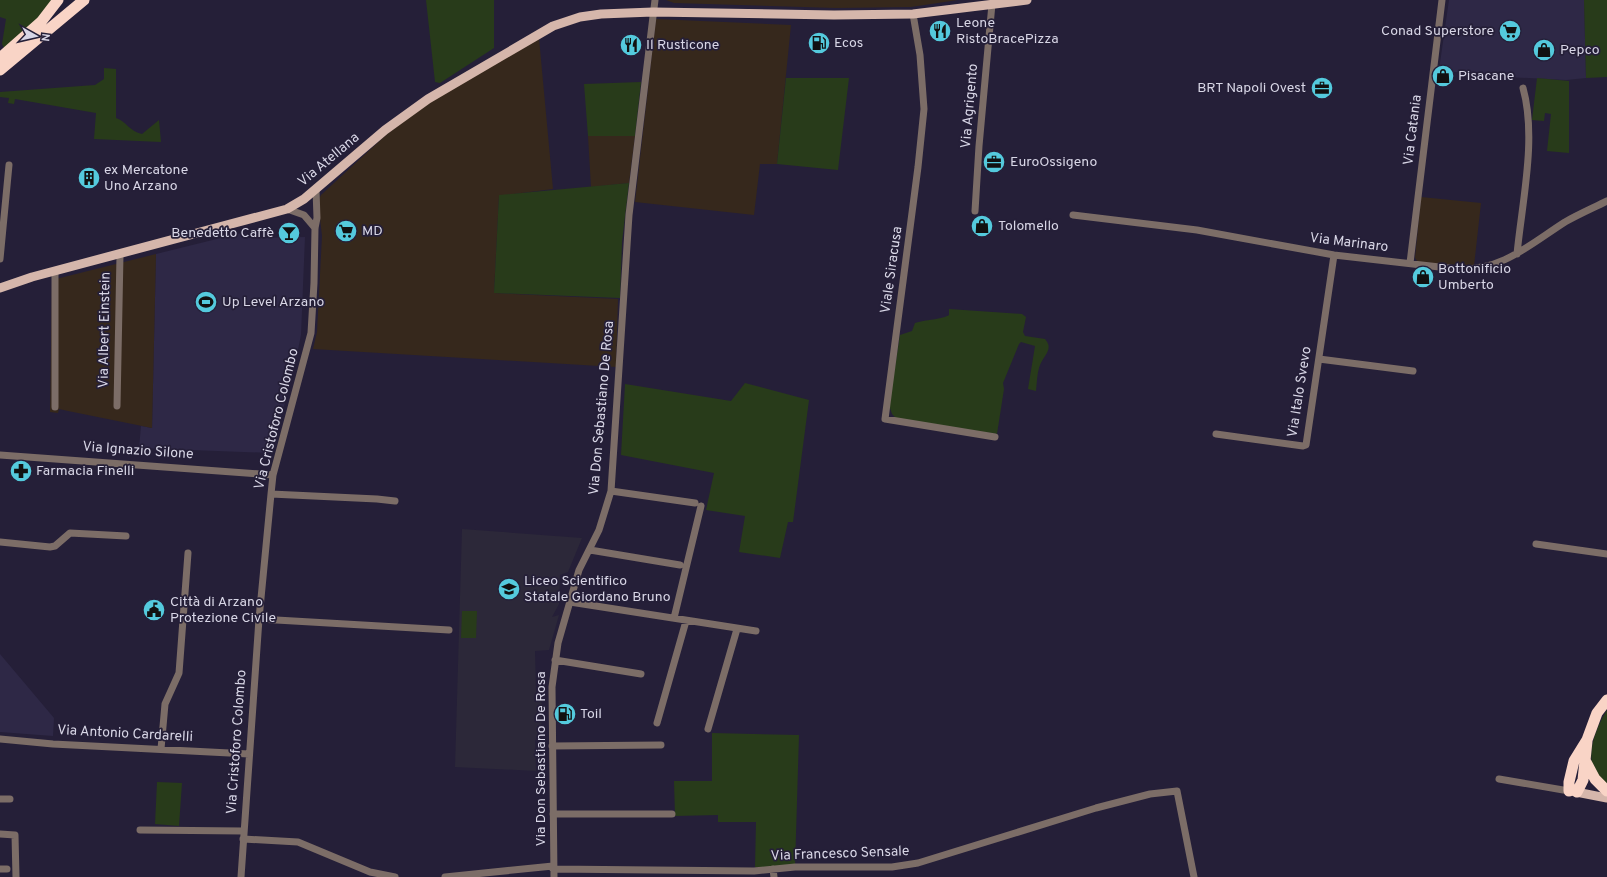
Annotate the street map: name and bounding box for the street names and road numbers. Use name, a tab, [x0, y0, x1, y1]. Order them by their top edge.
street label: Via Agrigento	[958, 63, 982, 149]
street label: Via Catania	[1400, 94, 1426, 166]
street label: Via Atellana	[295, 129, 363, 191]
street label: Viale Siracusa	[877, 225, 907, 315]
street label: Via Marinaro	[1309, 230, 1389, 256]
street label: Via Albert Einstein	[95, 272, 115, 388]
street label: Via Don Sebastiano De Rosa	[586, 320, 618, 496]
street label: Via Italo Svevo	[1284, 345, 1316, 439]
street label: Via Cristoforo Colombo	[251, 346, 303, 491]
street label: Via Ignazio Silone	[82, 439, 194, 463]
street label: Via Cristoforo Colombo	[223, 669, 251, 815]
street label: Via Don Sebastiano De Rosa	[533, 671, 550, 847]
street label: Via Antonio Cardarelli	[57, 722, 193, 746]
street label: Via Francesco Sensale	[770, 843, 910, 865]

